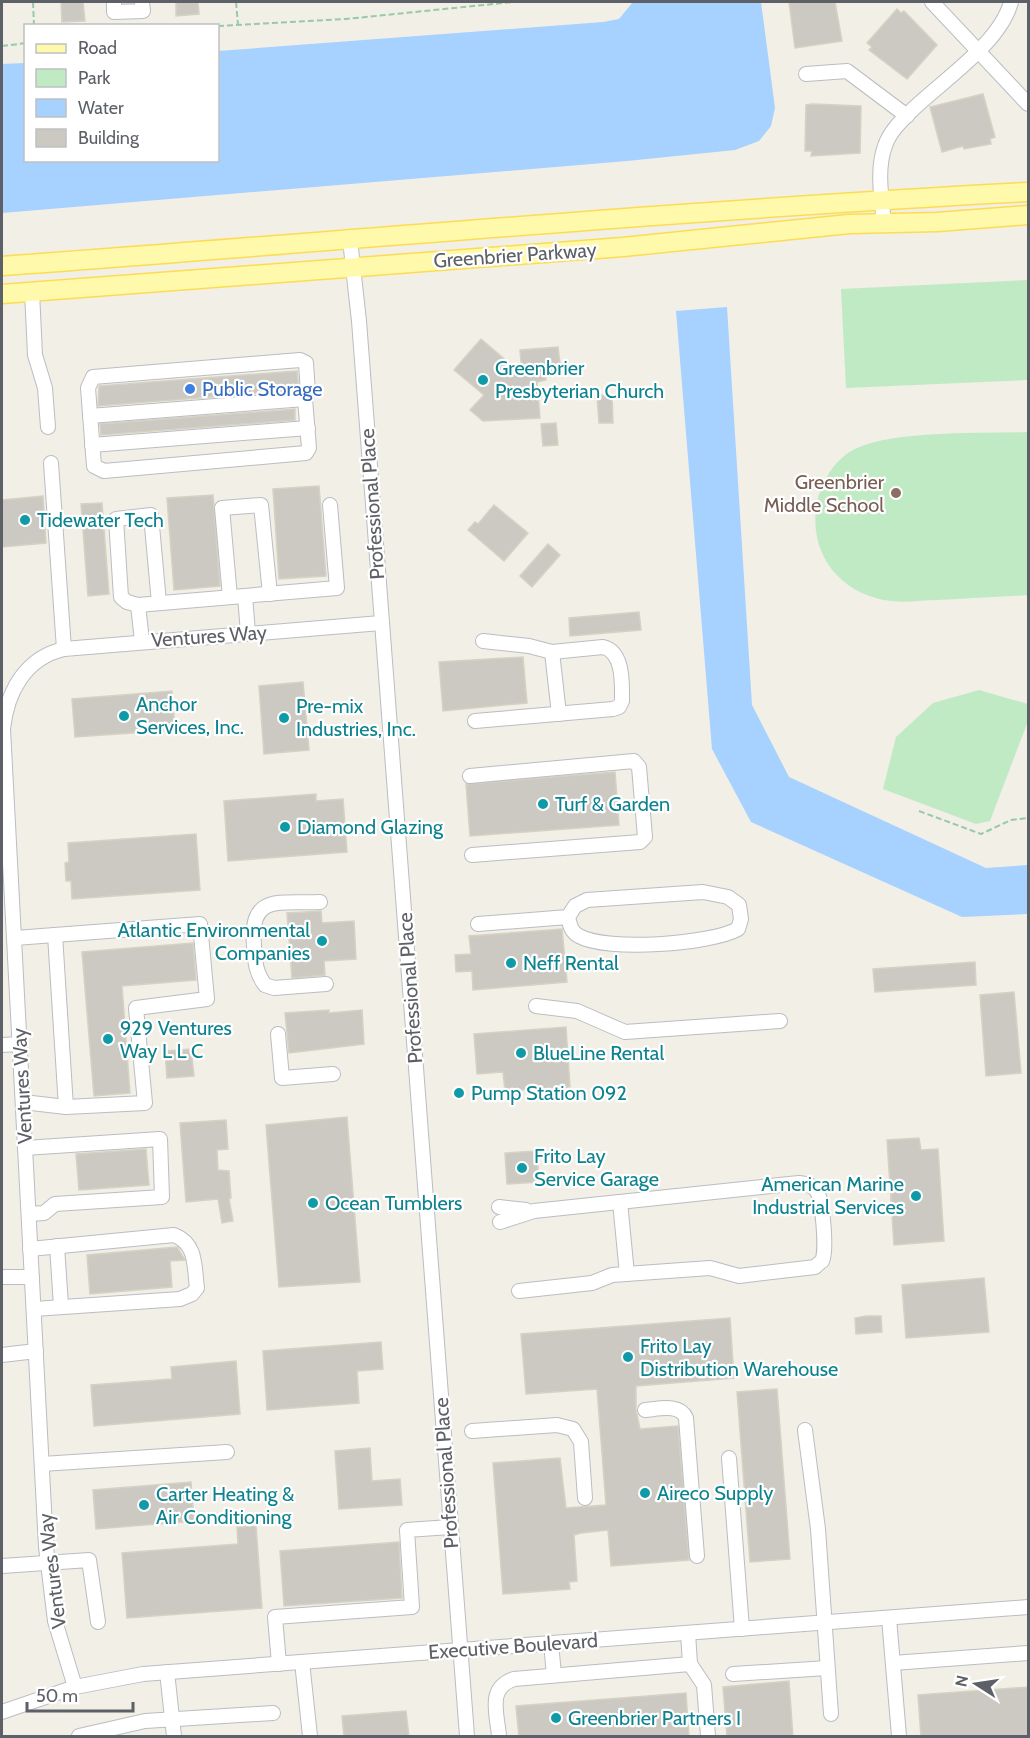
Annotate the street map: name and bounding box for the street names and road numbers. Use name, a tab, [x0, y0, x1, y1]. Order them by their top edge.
street label: Greenbrier Parkway	[433, 237, 597, 273]
street label: Professional Place	[355, 428, 389, 580]
street label: Ventures Way	[150, 620, 268, 652]
street label: Professional Place	[393, 912, 427, 1064]
street label: Ventures Way	[7, 1027, 37, 1145]
street label: Professional Place	[429, 1397, 463, 1549]
street label: Ventures Way	[33, 1512, 71, 1630]
street label: Executive Boulevard	[427, 1628, 599, 1664]

